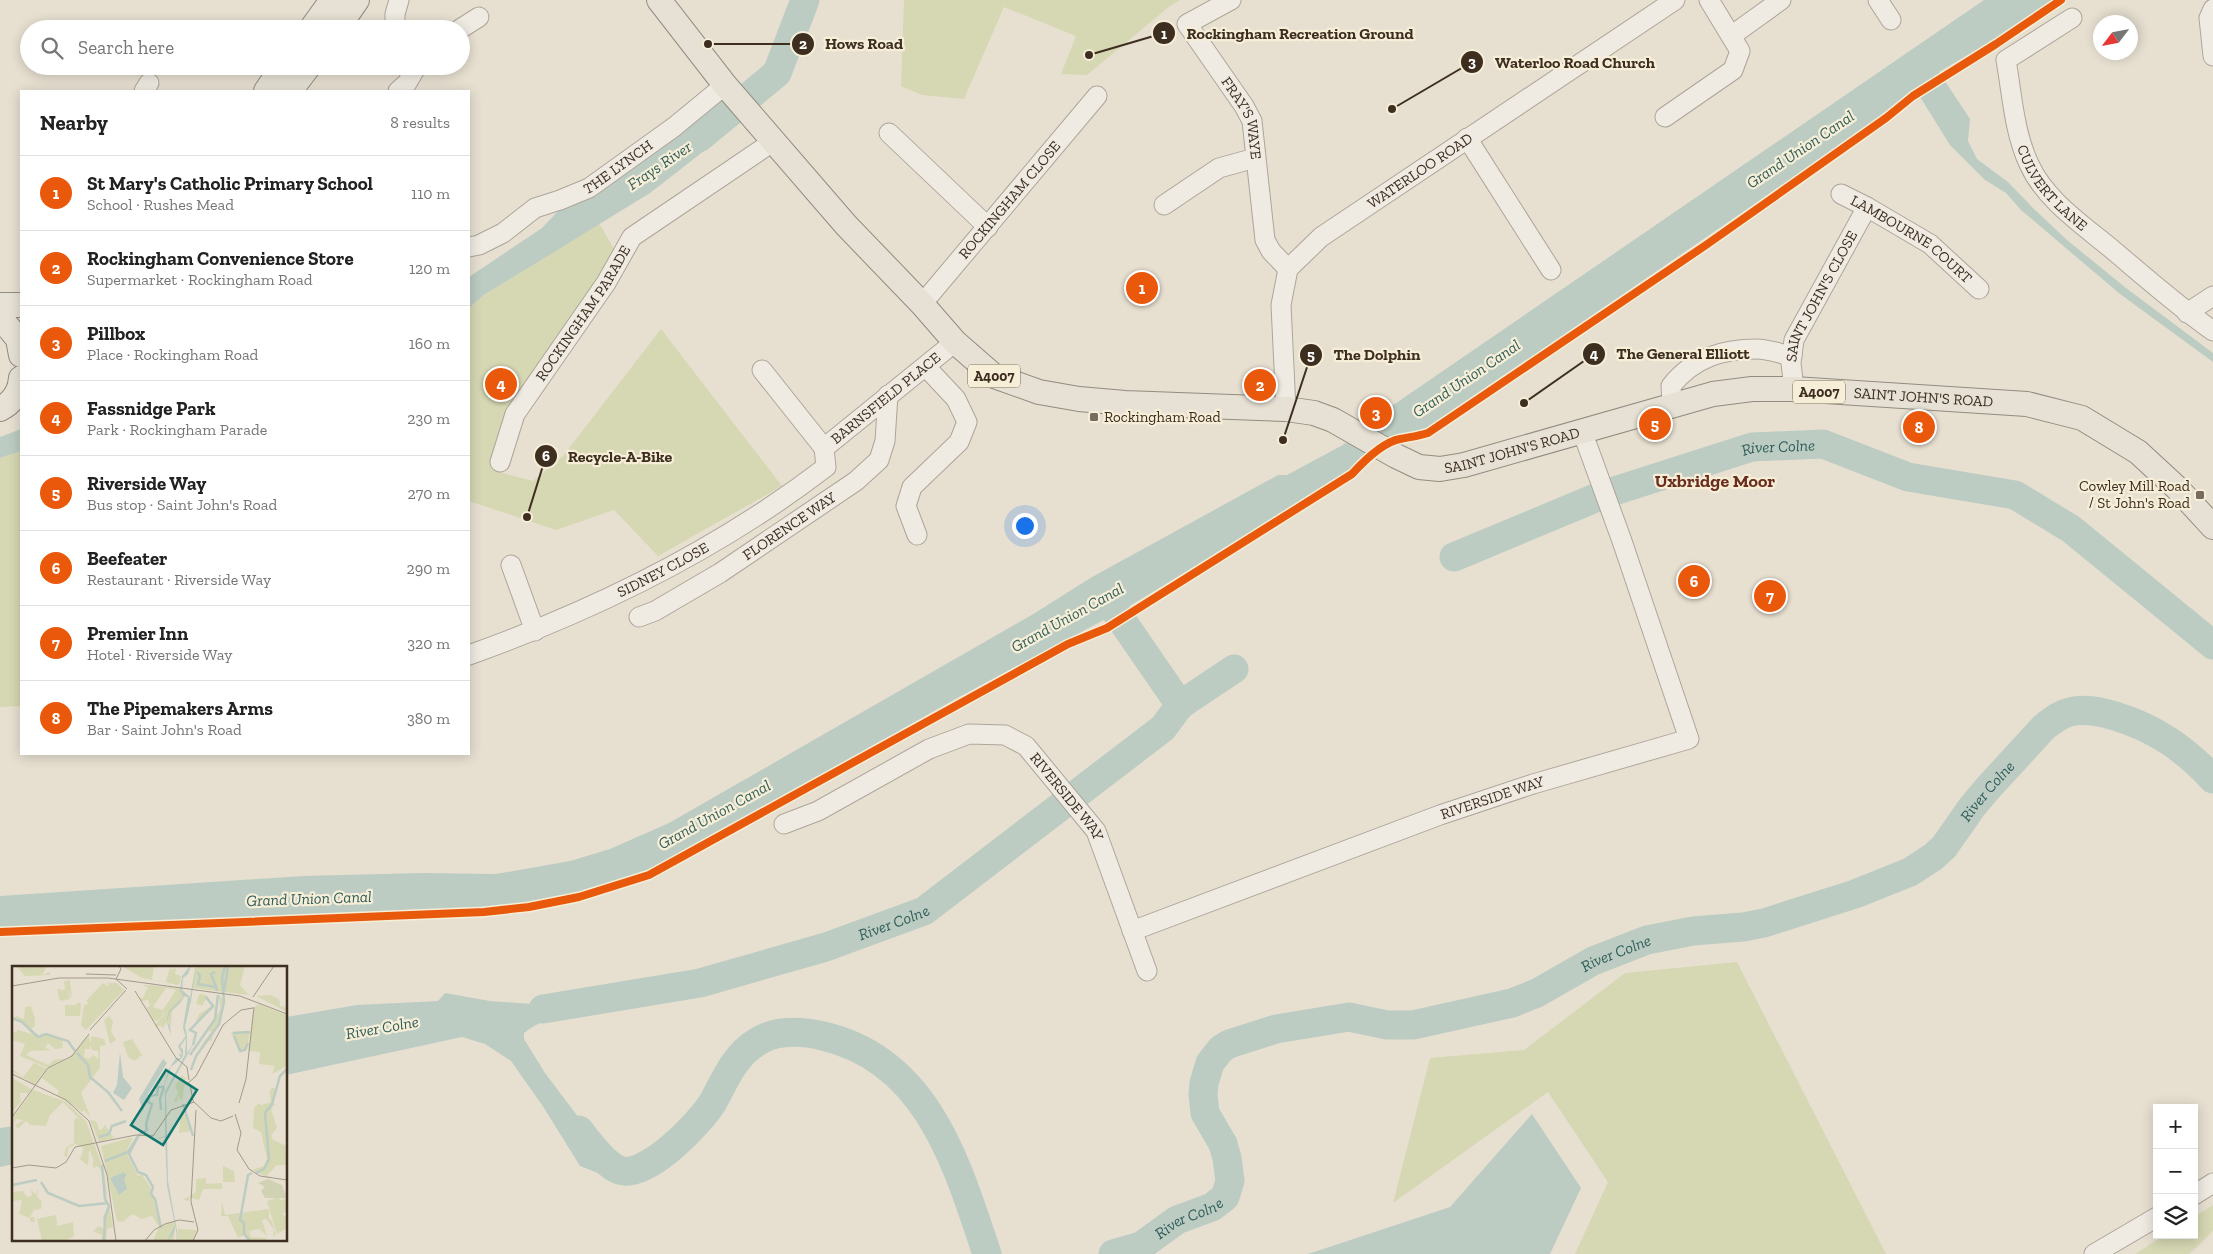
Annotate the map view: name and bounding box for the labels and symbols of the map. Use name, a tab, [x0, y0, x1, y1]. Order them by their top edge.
north arrow	[2093, 15, 2138, 60]
callout: Rockingham Recreation Ground	[1151, 18, 1423, 49]
text: Rockingham Recreation Ground	[1186, 24, 1414, 43]
text: 1	[1161, 25, 1167, 43]
callout: Hows Road	[790, 28, 913, 59]
text: Hows Road	[825, 34, 903, 53]
text: 2	[799, 35, 807, 53]
callout: Waterloo Road Church	[1460, 47, 1665, 78]
text: 3	[1468, 53, 1476, 71]
text: Waterloo Road Church	[1495, 53, 1656, 72]
street label: FRAY'S WAYE	[1217, 73, 1265, 160]
water label: Grand Union Canal	[1743, 106, 1858, 192]
street label: WATERLOO ROAD	[1364, 129, 1476, 212]
street label: THE LYNCH	[581, 136, 656, 198]
water label: Frays River	[624, 137, 695, 194]
street label: ROCKINGHAM CLOSE	[955, 137, 1064, 263]
street label: CULVERT LANE	[2013, 142, 2091, 235]
street label: LAMBOURNE COURT	[1848, 191, 1976, 287]
street label: SAINT JOHN'S CLOSE	[1782, 227, 1861, 363]
street label: ROCKINGHAM PARADE	[532, 242, 634, 385]
pin: 1	[1126, 269, 1158, 307]
water label: Grand Union Canal	[1409, 335, 1524, 421]
callout: The General Elliott	[1581, 338, 1760, 369]
callout: The Dolphin	[1298, 339, 1431, 370]
text: The General Elliott	[1616, 344, 1750, 363]
text: The Dolphin	[1333, 345, 1421, 364]
text: 4	[1590, 345, 1599, 363]
text: 5	[1307, 346, 1315, 364]
street label: BARNSFIELD PLACE	[827, 348, 944, 448]
road number: A4007	[968, 364, 1020, 388]
pin: 4	[485, 365, 517, 403]
pin: 2	[1244, 366, 1276, 404]
road number: A4007	[1793, 381, 1845, 404]
street label: SAINT JOHN'S ROAD	[1853, 384, 1994, 411]
pin: 3	[1360, 394, 1392, 432]
pin: 5	[1639, 405, 1671, 443]
place label: Rockingham Road	[1104, 408, 1222, 426]
pin: 8	[1903, 408, 1935, 446]
marker: Rockingham Road	[1088, 411, 1100, 423]
street label: SAINT JOHN'S ROAD	[1443, 423, 1582, 477]
water label: River Colne	[1739, 435, 1815, 460]
callout: Recycle-A-Bike	[533, 441, 683, 472]
text: 6	[542, 447, 550, 465]
text: Recycle-A-Bike	[568, 447, 673, 466]
district label: Uxbridge Moor	[1655, 470, 1775, 492]
place label: Cowley Mill Road / St John's Road	[2079, 477, 2191, 512]
street label: FLORENCE WAY	[739, 488, 840, 564]
marker: Cowley Mill Road / St John's Road	[2194, 489, 2206, 501]
your location	[1012, 513, 1038, 539]
street label: SIDNEY CLOSE	[614, 538, 712, 601]
pin: 6	[1678, 562, 1710, 600]
pin: 7	[1754, 577, 1786, 615]
water label: Grand Union Canal	[1008, 579, 1127, 656]
street label: RIVERSIDE WAY	[1026, 749, 1108, 843]
water label: River Colne	[1956, 757, 2018, 825]
street label: RIVERSIDE WAY	[1438, 772, 1547, 823]
water label: Grand Union Canal	[655, 776, 774, 853]
water label: Grand Union Canal	[246, 887, 372, 910]
water label: River Colne	[856, 901, 934, 944]
water label: River Colne	[1577, 930, 1654, 976]
inset map	[12, 966, 288, 1242]
water label: River Colne	[344, 1012, 420, 1043]
water label: River Colne	[1151, 1193, 1227, 1243]

